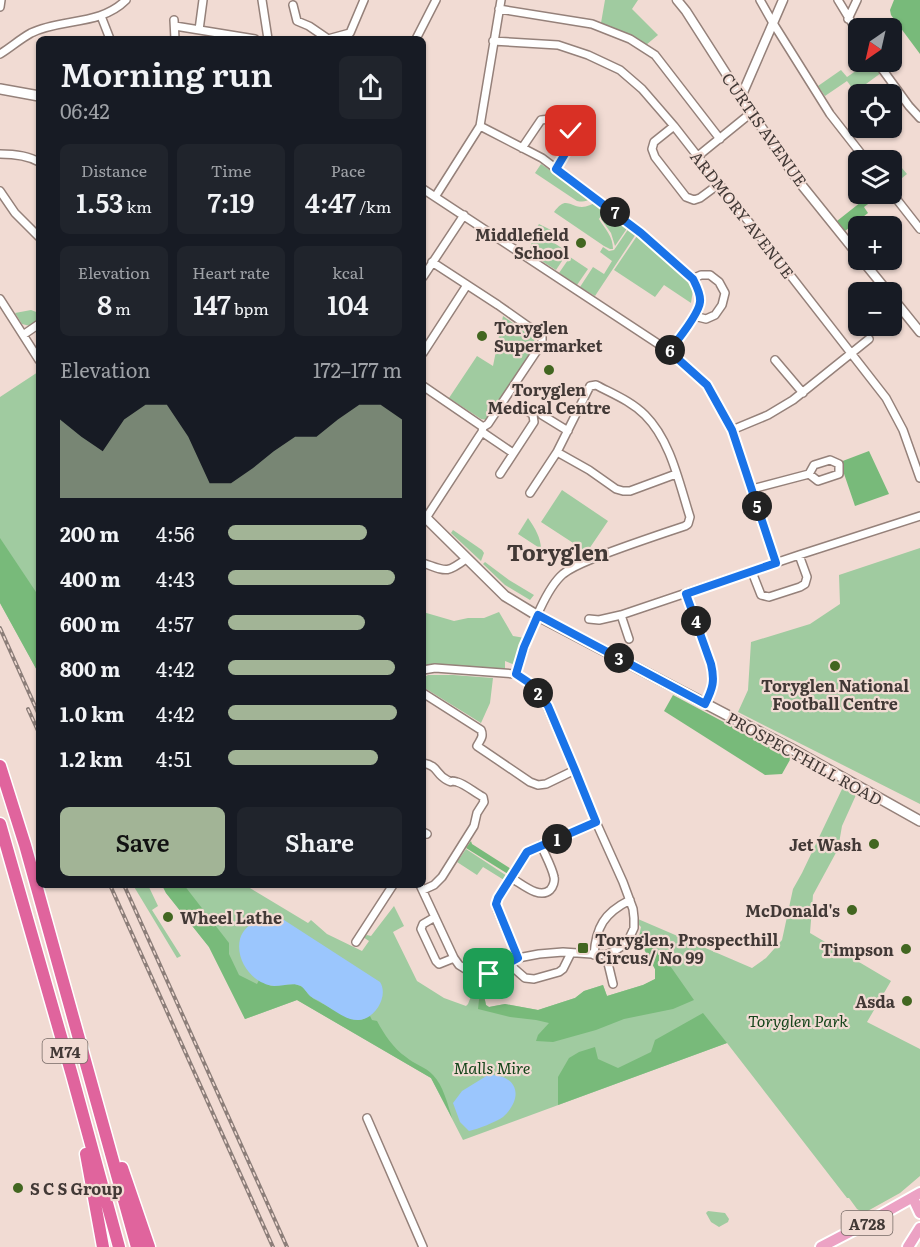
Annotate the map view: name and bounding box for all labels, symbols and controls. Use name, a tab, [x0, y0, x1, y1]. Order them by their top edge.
north arrow	[848, 18, 902, 72]
map controls	[848, 18, 902, 336]
text: Morning run	[60, 48, 273, 97]
button: share	[339, 56, 402, 119]
street label: CURTIS AVENUE	[717, 67, 813, 191]
button: locate	[848, 84, 902, 138]
text: 06:42	[60, 95, 110, 125]
pin	[545, 105, 596, 156]
icon: check	[554, 114, 587, 147]
street label: ARDMORY AVENUE	[685, 145, 801, 283]
button: layers	[848, 150, 902, 204]
text: Distance	[81, 158, 147, 182]
text: Time	[211, 158, 251, 182]
text: Pace	[331, 158, 365, 182]
text: 1.53	[76, 182, 123, 221]
text: 7:19	[207, 182, 255, 221]
text: 4:47	[305, 182, 356, 221]
text: km	[123, 194, 152, 218]
text: /km	[356, 194, 391, 218]
pin: 7	[600, 197, 630, 227]
text: 7	[611, 200, 619, 224]
button: +	[848, 216, 902, 270]
place label: Middlefield School	[475, 222, 569, 264]
marker: Middlefield School	[574, 236, 588, 250]
text: Elevation	[78, 260, 150, 284]
text: Heart rate	[192, 260, 270, 284]
text: kcal	[332, 260, 364, 284]
button: −	[848, 282, 902, 336]
text: 8	[97, 284, 112, 323]
text: 147	[193, 284, 231, 323]
text: 104	[327, 284, 369, 323]
text: m	[112, 296, 131, 320]
text: bpm	[231, 296, 269, 320]
place label: Toryglen Supermarket	[494, 315, 603, 357]
marker: Toryglen Supermarket	[475, 329, 489, 343]
pin: 6	[655, 335, 685, 365]
text: 6	[665, 338, 675, 362]
text: Elevation	[60, 354, 150, 384]
text: 172–177 m	[313, 354, 402, 384]
marker: Toryglen Medical Centre	[542, 363, 556, 377]
place label: Toryglen Medical Centre	[487, 377, 611, 419]
pin: 5	[742, 491, 772, 521]
text: 5	[753, 494, 761, 518]
text: 200 m	[60, 518, 119, 548]
text: 4:56	[156, 518, 195, 548]
district label: Toryglen	[507, 535, 609, 568]
text: 400 m	[60, 563, 121, 593]
text: 4:43	[156, 563, 195, 593]
pin: 4	[681, 606, 711, 636]
text: 600 m	[60, 608, 120, 638]
text: 4:57	[156, 608, 194, 638]
text: 4	[691, 609, 701, 633]
pin: 3	[604, 643, 634, 673]
text: 3	[615, 646, 623, 670]
text: 800 m	[60, 653, 120, 683]
text: 4:42	[156, 653, 194, 683]
marker: Toryglen National Football Centre	[828, 659, 842, 673]
place label: Toryglen National Football Centre	[761, 673, 909, 715]
pin: 2	[523, 678, 553, 708]
text: 2	[534, 681, 542, 705]
text: 1.0 km	[60, 698, 125, 728]
text: 4:42	[156, 698, 194, 728]
street label: PROSPECTHILL ROAD	[723, 705, 887, 811]
text: 1.2 km	[60, 743, 123, 773]
text: 4:51	[156, 743, 192, 773]
button: Save	[60, 807, 225, 876]
button: Share	[237, 807, 402, 876]
pin: 1	[542, 824, 572, 854]
text: 1	[554, 827, 560, 851]
place label: Jet Wash	[789, 832, 862, 856]
marker: Jet Wash	[867, 837, 881, 851]
place label: McDonald's	[745, 898, 840, 922]
marker: McDonald's	[845, 903, 859, 917]
place label: Wheel Lathe	[180, 905, 282, 929]
marker: Wheel Lathe	[161, 910, 175, 924]
place label: Toryglen, Prospecthill Circus/ No 99	[595, 927, 779, 969]
place label: Timpson	[821, 937, 894, 961]
marker: Toryglen, Prospecthill Circus/ No 99	[576, 941, 590, 955]
marker: Timpson	[899, 942, 913, 956]
pin	[463, 948, 514, 999]
icon: arrive	[472, 957, 505, 990]
place label: Asda	[855, 989, 896, 1013]
marker: Asda	[900, 994, 914, 1008]
park label: Toryglen Park	[748, 1008, 848, 1032]
road number: M74	[42, 1039, 88, 1063]
park label: Malls Mire	[454, 1055, 530, 1079]
place label: S C S Group	[30, 1176, 123, 1200]
marker: S C S Group	[11, 1181, 25, 1195]
road number: A728	[842, 1211, 892, 1235]

